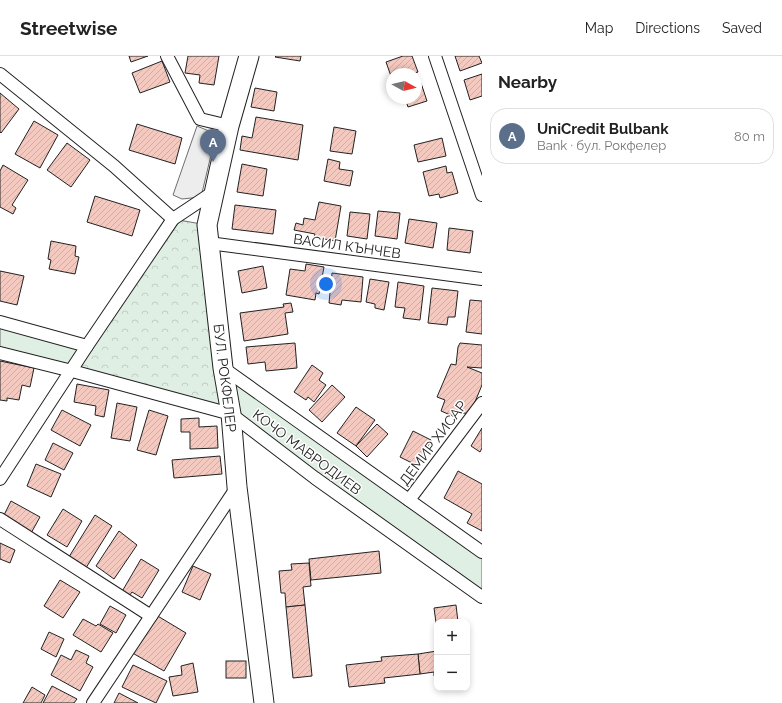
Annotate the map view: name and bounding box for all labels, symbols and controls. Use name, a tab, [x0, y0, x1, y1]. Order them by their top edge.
text: Streetwise	[20, 17, 117, 39]
text: Map	[585, 20, 613, 36]
text: Directions	[635, 20, 700, 36]
text: Saved	[722, 20, 762, 36]
north arrow	[386, 68, 422, 104]
text: Nearby	[498, 72, 557, 92]
text: UniCredit Bulbank	[537, 120, 669, 138]
pin: A	[200, 129, 226, 162]
text: A	[508, 129, 516, 144]
text: 80 m	[734, 129, 765, 144]
text: Bank · бул. Рокфелер	[537, 138, 666, 153]
street label: ВАСИЛ КЪНЧЕВ	[292, 231, 402, 261]
your location	[316, 274, 336, 294]
street label: БУЛ. РОКФЕЛЕР	[210, 323, 240, 433]
street label: ДЕМИР ХИСАР	[396, 397, 470, 488]
street label: КОЧО МАВРОДИЕВ	[250, 406, 364, 498]
map controls	[434, 619, 470, 691]
button: +	[434, 619, 470, 655]
button: −	[434, 655, 470, 691]

